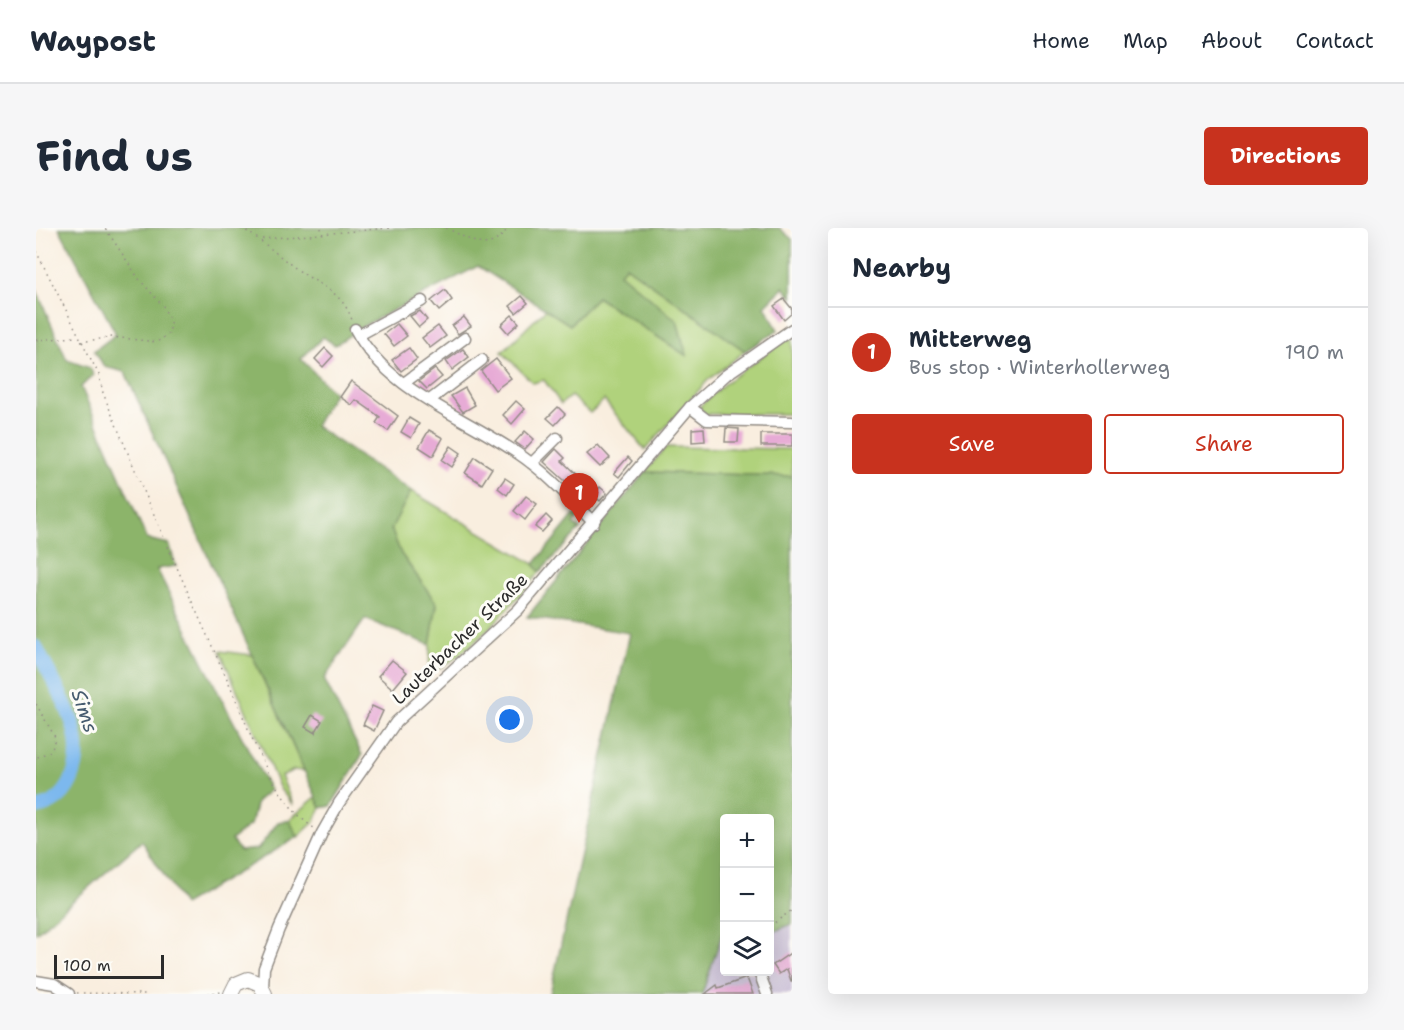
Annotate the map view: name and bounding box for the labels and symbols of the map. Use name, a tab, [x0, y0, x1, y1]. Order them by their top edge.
pin: 1	[560, 474, 598, 523]
street label: Lauterbacher Straße	[387, 568, 533, 710]
water label: Sims	[65, 686, 105, 736]
your location	[495, 705, 524, 734]
scale bar	[54, 952, 164, 980]

